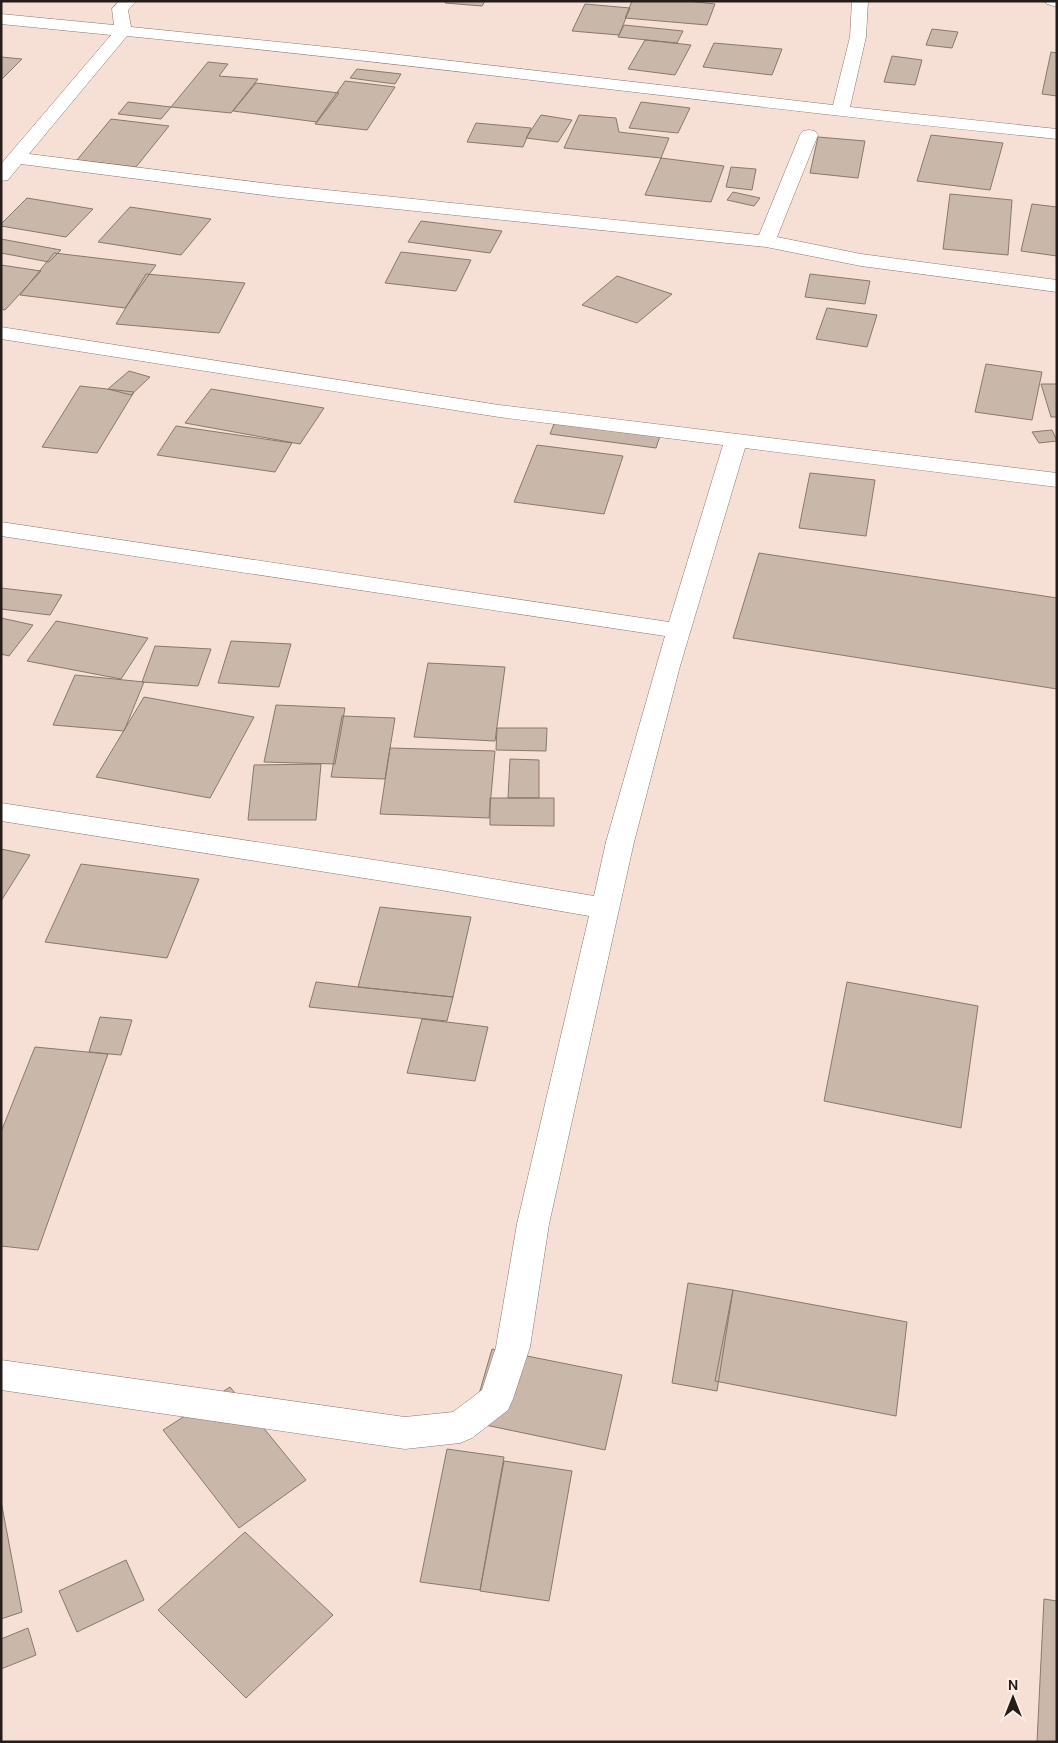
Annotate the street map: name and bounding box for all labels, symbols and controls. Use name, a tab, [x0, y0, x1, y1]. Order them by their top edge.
north arrow	[988, 1673, 1038, 1723]
text: N	[1008, 1676, 1018, 1694]

